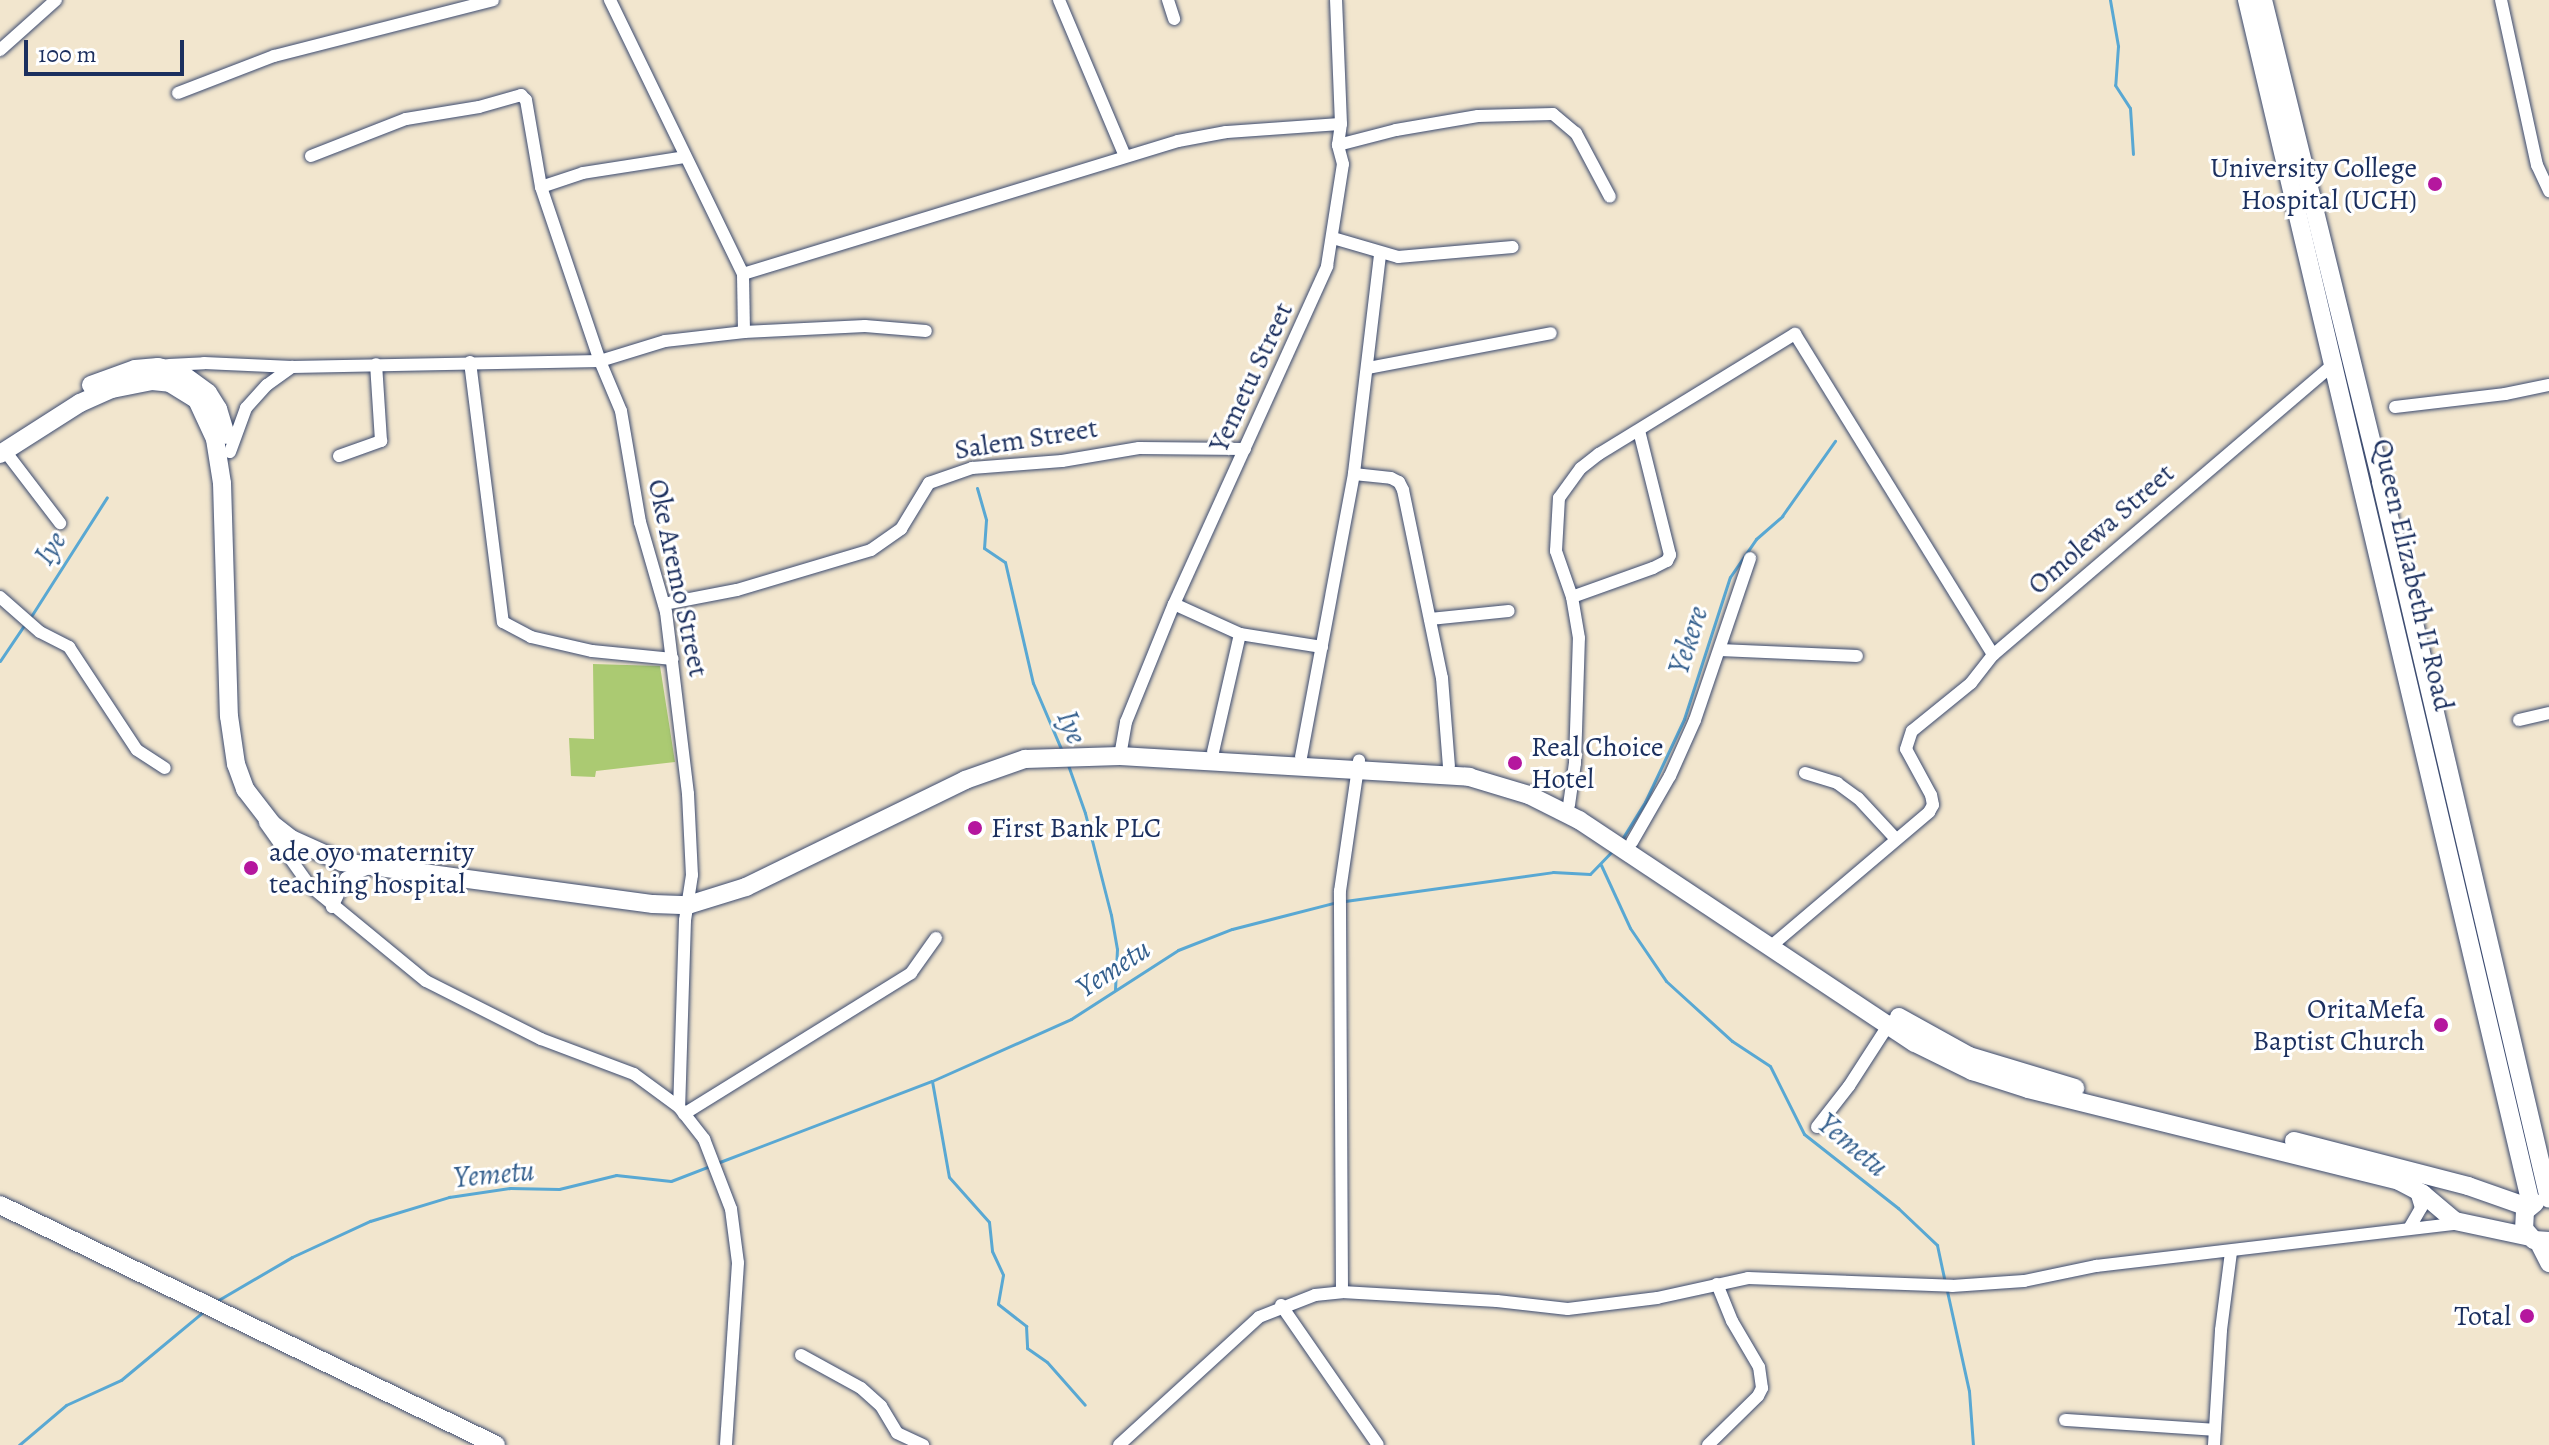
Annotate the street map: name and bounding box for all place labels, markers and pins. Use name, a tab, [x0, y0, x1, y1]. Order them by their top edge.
place label: University College Hospital (UCH)	[2210, 151, 2417, 217]
marker: University College Hospital (UCH)	[2424, 173, 2446, 195]
place label: Real Choice Hotel	[1531, 730, 1664, 796]
marker: Real Choice Hotel	[1506, 754, 1524, 772]
place label: First Bank PLC	[991, 811, 1161, 845]
marker: First Bank PLC	[966, 819, 984, 837]
place label: ade oyo maternity teaching hospital	[269, 835, 474, 901]
marker: ade oyo maternity teaching hospital	[240, 857, 262, 879]
place label: OritaMefa Baptist Church	[2252, 992, 2425, 1058]
marker: OritaMefa Baptist Church	[2432, 1016, 2450, 1034]
place label: Total	[2454, 1299, 2511, 1333]
marker: Total	[2518, 1307, 2536, 1325]

